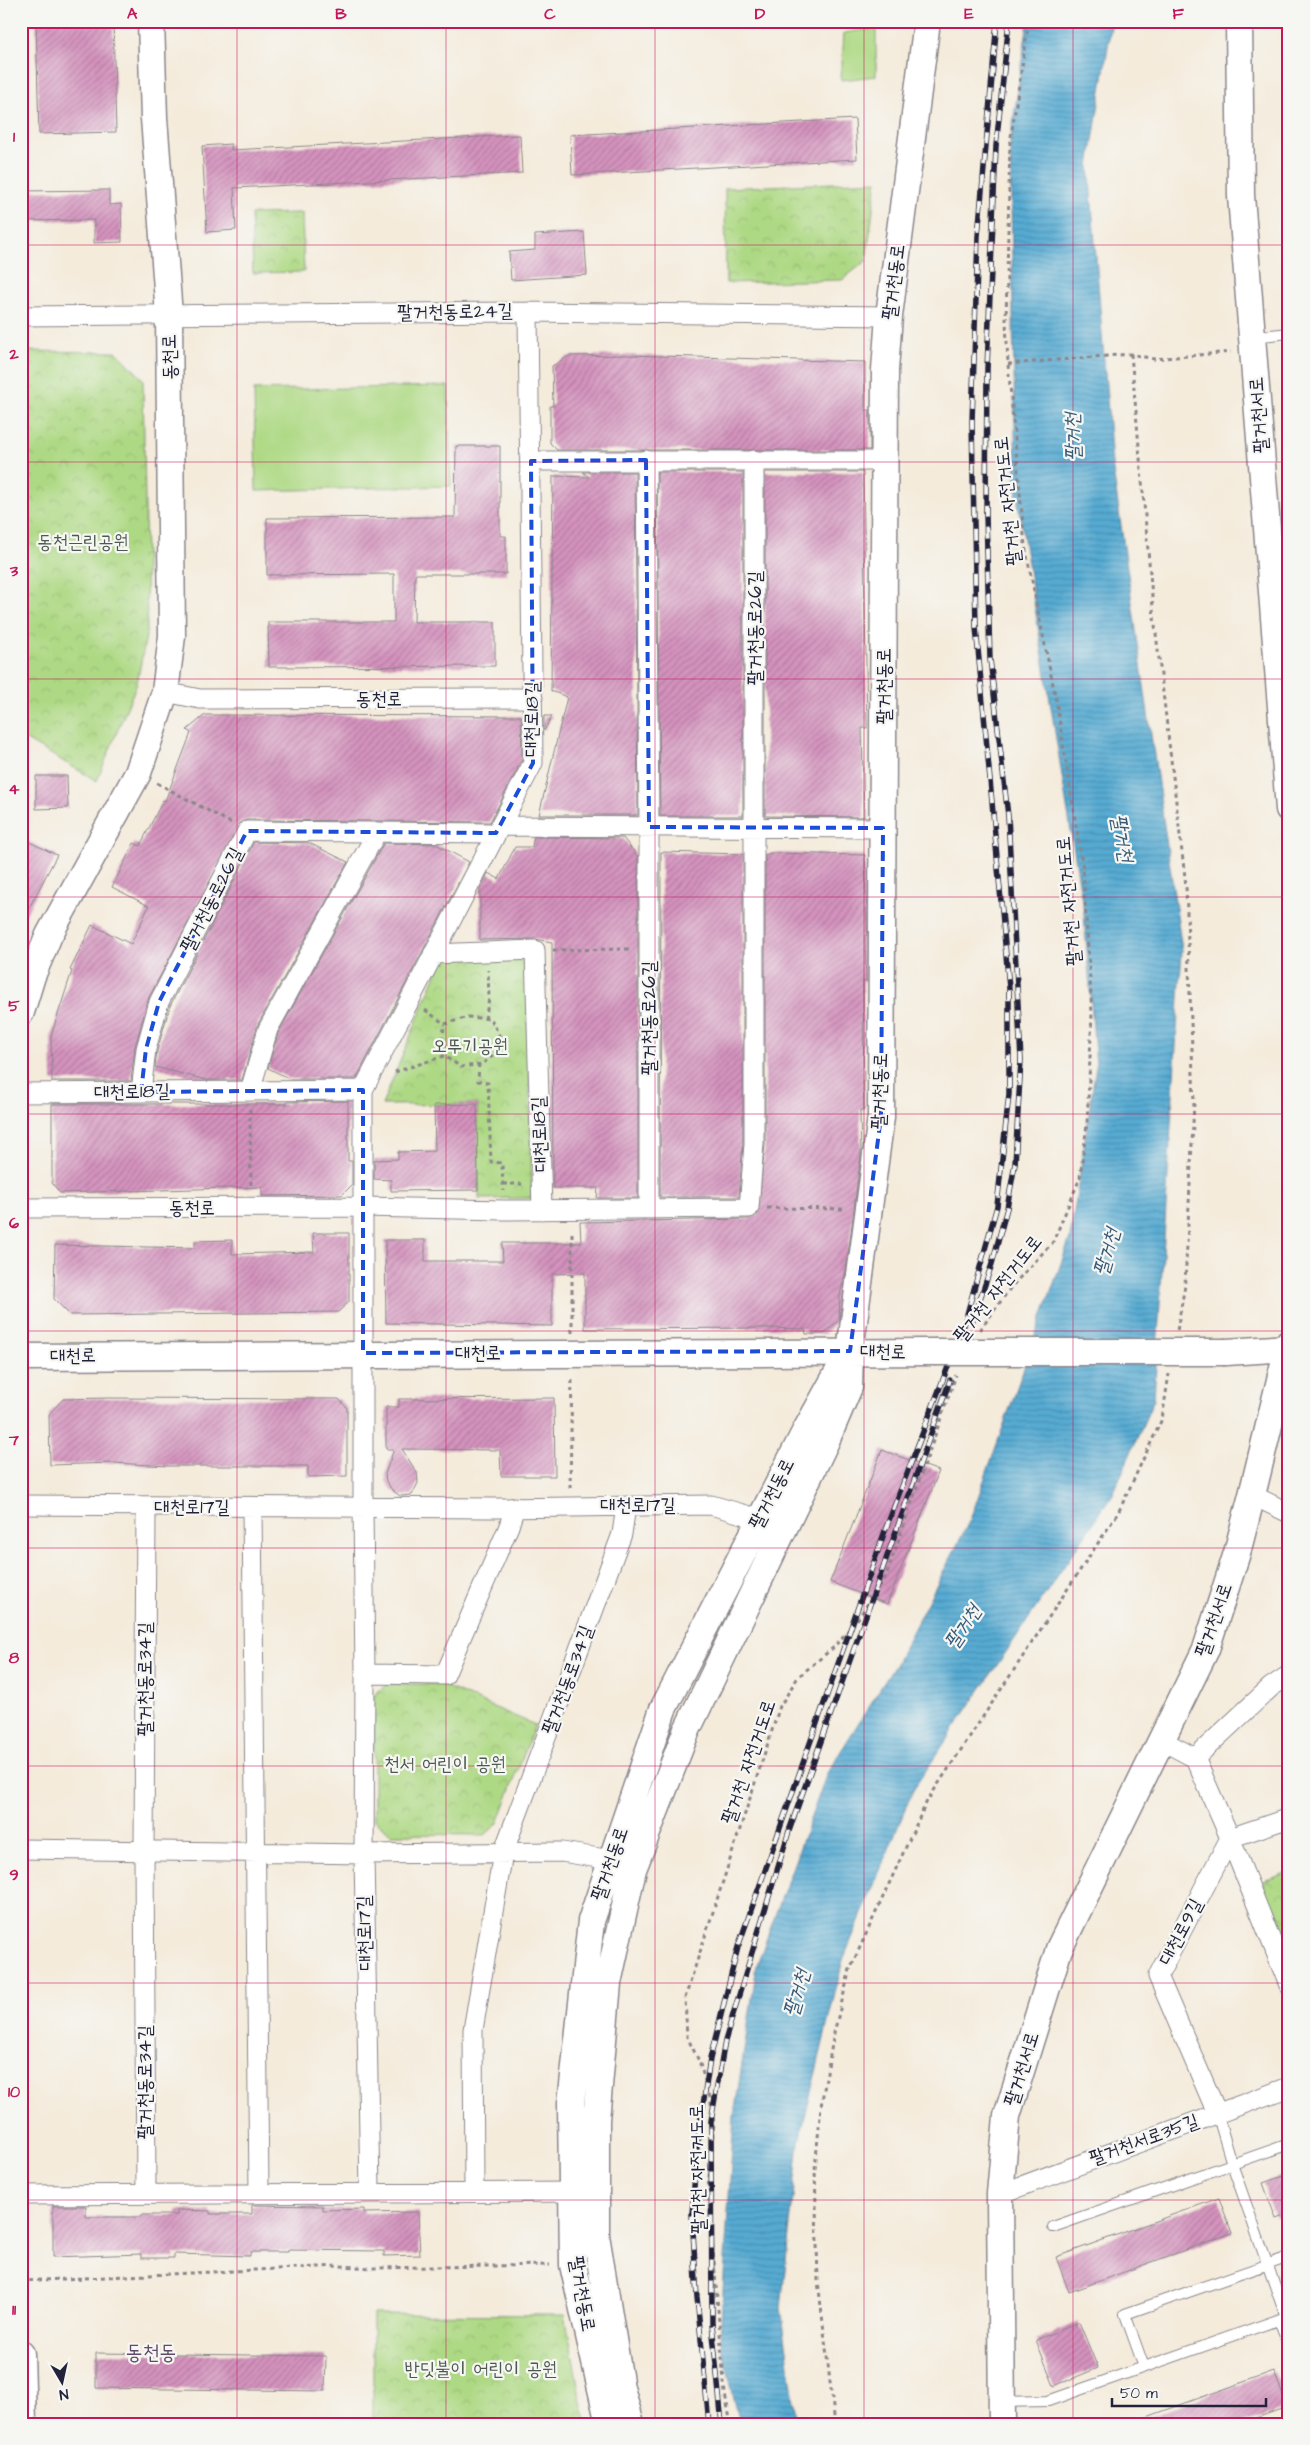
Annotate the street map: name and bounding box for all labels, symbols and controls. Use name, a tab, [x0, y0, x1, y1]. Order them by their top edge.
text: A	[127, 3, 138, 25]
text: B	[335, 3, 347, 25]
text: C	[544, 3, 556, 25]
text: D	[755, 3, 766, 25]
text: E	[964, 3, 974, 25]
text: F	[1172, 3, 1184, 25]
text: 1	[13, 126, 16, 148]
street label: 팔거천동로	[876, 242, 912, 322]
street label: 팔거천동로24길	[397, 297, 513, 327]
street label: 동천로	[156, 334, 184, 380]
text: 2	[8, 343, 19, 365]
street label: 팔거천서로	[1243, 376, 1275, 454]
water label: 팔거천	[1059, 411, 1087, 461]
street label: 팔거천 자전거도로	[988, 435, 1028, 567]
park label: 동천근린공원	[37, 529, 129, 556]
text: 3	[9, 560, 19, 582]
street label: 팔거천동로26길	[742, 571, 769, 685]
street label: 팔거천동로	[871, 648, 898, 724]
street label: 대천로18길	[518, 681, 546, 757]
street label: 동천로	[356, 686, 402, 713]
text: 4	[9, 778, 20, 800]
water label: 팔거천	[1104, 812, 1140, 866]
street label: 팔거천 자전거도로	[1050, 835, 1088, 967]
street label: 팔거천동로26길	[174, 843, 250, 957]
street label: 팔거천동로26길	[636, 961, 663, 1075]
text: 5	[8, 995, 20, 1017]
park label: 오뚜기공원	[432, 1033, 508, 1060]
street label: 팔거천동로	[865, 1052, 895, 1130]
street label: 대천로18길	[94, 1078, 170, 1106]
street label: 대천로18길	[525, 1096, 555, 1172]
street label: 동천로	[169, 1195, 215, 1222]
text: 6	[9, 1212, 19, 1234]
water label: 팔거천	[1087, 1223, 1128, 1279]
street label: 팔거천 자전거도로	[947, 1229, 1049, 1349]
street label: 대천로	[860, 1338, 906, 1366]
street label: 대천로	[455, 1340, 501, 1367]
street label: 대천로	[50, 1342, 96, 1370]
text: 7	[8, 1429, 19, 1451]
street label: 팔거천동로	[743, 1454, 801, 1534]
street label: 대천로17길	[600, 1492, 676, 1519]
street label: 대천로17길	[154, 1494, 230, 1521]
street label: 팔거천서로	[1189, 1579, 1239, 1661]
water label: 팔거천	[938, 1598, 989, 1655]
street label: 팔거천동로34길	[132, 1622, 159, 1736]
street label: 팔거천동로34길	[536, 1622, 600, 1738]
text: 8	[9, 1647, 20, 1669]
street label: 팔거천 자전거도로	[715, 1696, 783, 1828]
park label: 천서 어린이 공원	[384, 1751, 506, 1778]
street label: 팔거천동로	[585, 1823, 635, 1905]
text: 9	[9, 1864, 19, 1886]
street label: 대천로9길	[1152, 1894, 1210, 1970]
street label: 대천로17길	[351, 1895, 379, 1971]
water label: 팔거천	[777, 1964, 818, 2020]
street label: 팔거천동로34길	[132, 2025, 159, 2139]
street label: 팔거천서로	[998, 2028, 1046, 2110]
text: 10	[8, 2081, 20, 2103]
street label: 팔거천 자전거도로	[683, 2104, 713, 2234]
street label: 팔거천서로35길	[1085, 2108, 1203, 2172]
street label: 팔거천동로	[562, 2254, 602, 2334]
text: 11	[12, 2299, 17, 2321]
district label: 동천동	[126, 2338, 176, 2367]
park label: 반딧불이 어린이 공원	[405, 2356, 557, 2383]
north arrow	[38, 2358, 88, 2408]
scale bar	[1112, 2375, 1266, 2407]
text: N	[58, 2383, 70, 2404]
text: 50 m	[1120, 2383, 1158, 2404]

